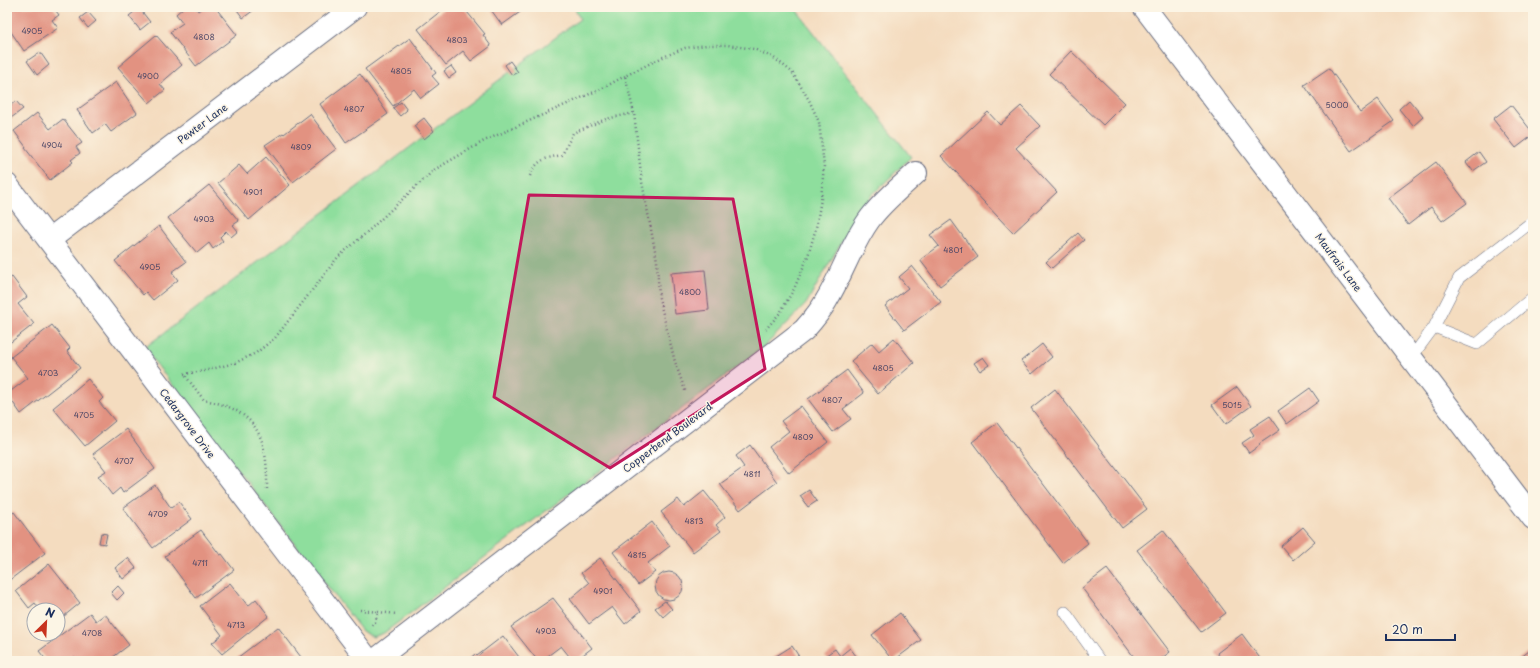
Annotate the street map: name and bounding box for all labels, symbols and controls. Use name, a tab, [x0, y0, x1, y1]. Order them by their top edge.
house number: 4905	[21, 25, 43, 37]
house number: 4808	[193, 31, 215, 43]
house number: 4803	[446, 34, 468, 46]
house number: 4805	[390, 65, 412, 77]
house number: 4900	[137, 70, 159, 82]
street label: Pewter Lane	[174, 99, 230, 147]
house number: 5000	[1326, 99, 1349, 111]
house number: 4807	[344, 103, 365, 115]
house number: 4904	[42, 139, 62, 151]
house number: 4809	[291, 141, 312, 153]
house number: 4901	[243, 186, 263, 198]
house number: 4903	[194, 213, 214, 225]
street label: Maufrais Lane	[1312, 230, 1366, 295]
house number: 4801	[943, 244, 963, 256]
house number: 4905	[139, 261, 161, 273]
house number: 4800	[679, 286, 701, 298]
house number: 4805	[872, 362, 894, 374]
house number: 4703	[38, 367, 58, 379]
street label: Cedargrove Drive	[157, 385, 219, 461]
house number: 4807	[822, 394, 843, 406]
street label: Copperbend Boulevard	[619, 398, 715, 476]
house number: 5015	[1222, 399, 1242, 411]
house number: 4705	[74, 409, 94, 421]
house number: 4809	[793, 431, 814, 443]
house number: 4707	[114, 455, 134, 467]
house number: 4811	[744, 468, 760, 480]
house number: 4709	[148, 508, 168, 520]
house number: 4813	[684, 515, 704, 527]
house number: 4815	[628, 549, 646, 561]
house number: 4711	[192, 557, 208, 569]
house number: 4901	[593, 585, 613, 597]
north arrow	[26, 602, 66, 642]
text: N	[43, 603, 58, 622]
scale bar	[1386, 616, 1455, 642]
house number: 4713	[227, 619, 245, 631]
text: 20 m	[1392, 620, 1423, 638]
house number: 4903	[536, 625, 556, 637]
house number: 4708	[82, 627, 102, 639]

